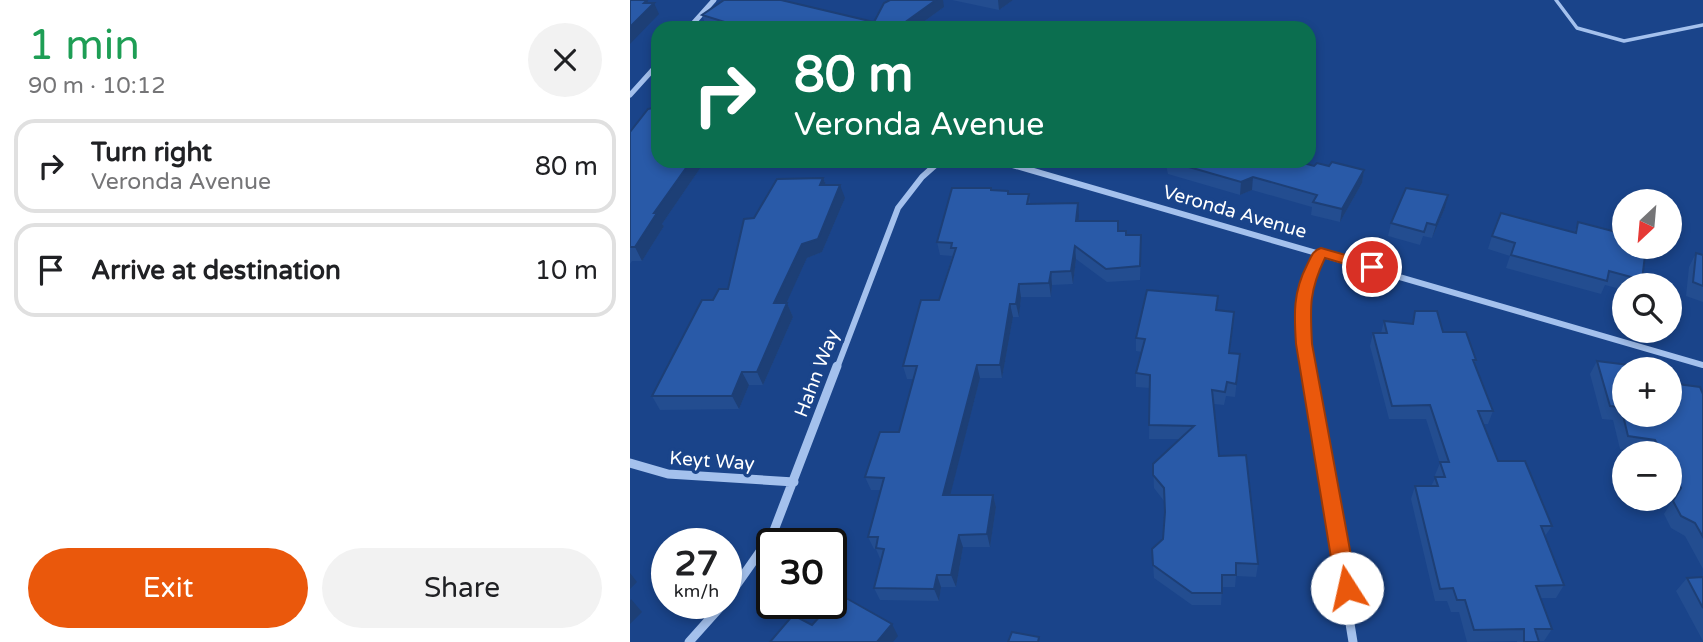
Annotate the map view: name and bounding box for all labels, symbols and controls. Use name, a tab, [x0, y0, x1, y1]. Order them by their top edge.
text: 1 min	[28, 20, 140, 71]
button: close	[528, 23, 602, 97]
text: 80 m	[794, 46, 913, 105]
icon: right	[679, 49, 770, 140]
text: 90 m · 10:12	[28, 72, 166, 100]
text: Veronda Avenue	[794, 106, 1044, 144]
text: Turn right	[91, 137, 212, 168]
icon: right	[32, 147, 70, 185]
text: 80 m	[535, 151, 598, 182]
text: Veronda Avenue	[91, 168, 271, 196]
street label: Veronda Avenue	[1160, 181, 1309, 243]
north arrow	[1612, 189, 1682, 259]
map controls	[1612, 189, 1682, 511]
pin	[1342, 237, 1402, 297]
icon: arrive	[1353, 248, 1391, 286]
icon: arrive	[32, 251, 70, 289]
text: Arrive at destination	[91, 255, 341, 286]
text: 10 m	[535, 255, 598, 286]
button: search	[1612, 273, 1682, 343]
street label: Hahn Way	[790, 326, 844, 420]
button: +	[1612, 357, 1682, 427]
button: −	[1612, 441, 1682, 511]
street label: Keyt Way	[669, 447, 755, 475]
speed limit sign: 30	[756, 528, 847, 619]
text: 27	[675, 543, 718, 585]
button: Exit	[28, 548, 308, 628]
button: Share	[322, 548, 602, 628]
position arrow	[1310, 551, 1384, 625]
text: km/h	[674, 580, 719, 602]

